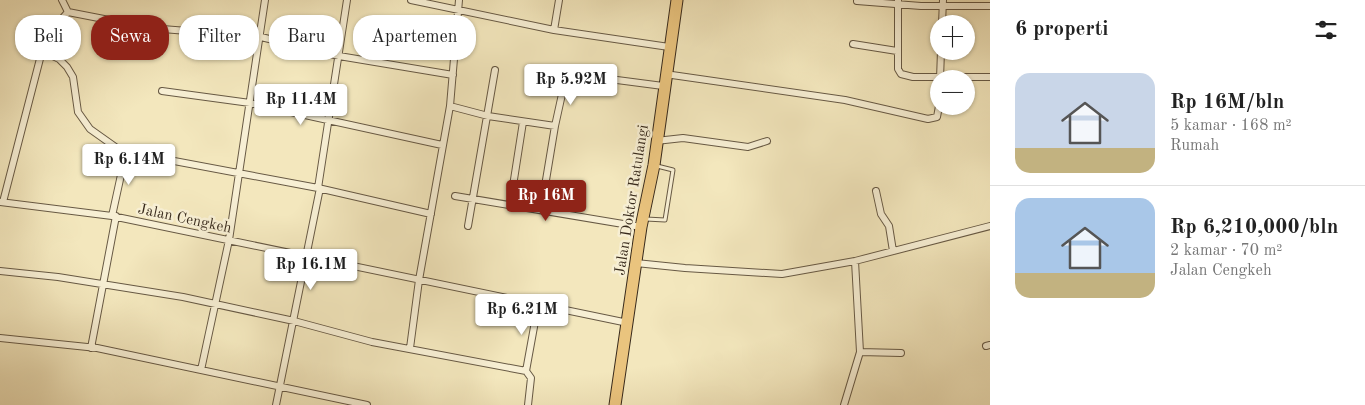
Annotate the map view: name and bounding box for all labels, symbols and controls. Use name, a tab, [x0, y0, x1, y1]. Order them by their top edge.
chip: Beli	[15, 15, 81, 60]
chip: Sewa	[91, 15, 169, 60]
chip: Filter	[179, 15, 259, 60]
chip: Baru	[269, 15, 343, 60]
chip: Apartemen	[353, 15, 476, 60]
map controls	[930, 15, 975, 115]
button: +	[930, 15, 975, 60]
icon: filters	[1312, 16, 1340, 44]
text: 6 properti	[1015, 19, 1109, 40]
pin: Rp 5.92M	[519, 64, 623, 106]
button: −	[930, 70, 975, 115]
text: Rp 5.92M	[535, 72, 607, 88]
pin: Rp 11.4M	[249, 84, 353, 126]
text: Rp 11.4M	[265, 92, 337, 108]
text: Rp 16M/bln	[1170, 92, 1284, 113]
icon: home	[1055, 93, 1115, 153]
text: 5 kamar · 168 m²	[1170, 118, 1292, 134]
street label: Jalan Doktor Ratulangi	[613, 124, 652, 277]
text: Rumah	[1170, 138, 1219, 154]
pin: Rp 6.14M	[77, 144, 181, 186]
text: Rp 6.14M	[93, 152, 165, 168]
pin: Rp 16M	[505, 180, 587, 222]
text: Rp 16M	[517, 188, 575, 204]
street label: Jalan Cengkeh	[137, 202, 233, 237]
text: Rp 6,210,000/bln	[1170, 217, 1338, 238]
icon: home	[1055, 218, 1115, 278]
text: 2 kamar · 70 m²	[1170, 243, 1282, 259]
pin: Rp 16.1M	[259, 248, 363, 291]
text: Rp 16.1M	[275, 257, 347, 273]
text: Jalan Cengkeh	[1170, 263, 1272, 279]
pin: Rp 6.21M	[470, 294, 574, 336]
text: Rp 6.21M	[486, 302, 558, 318]

